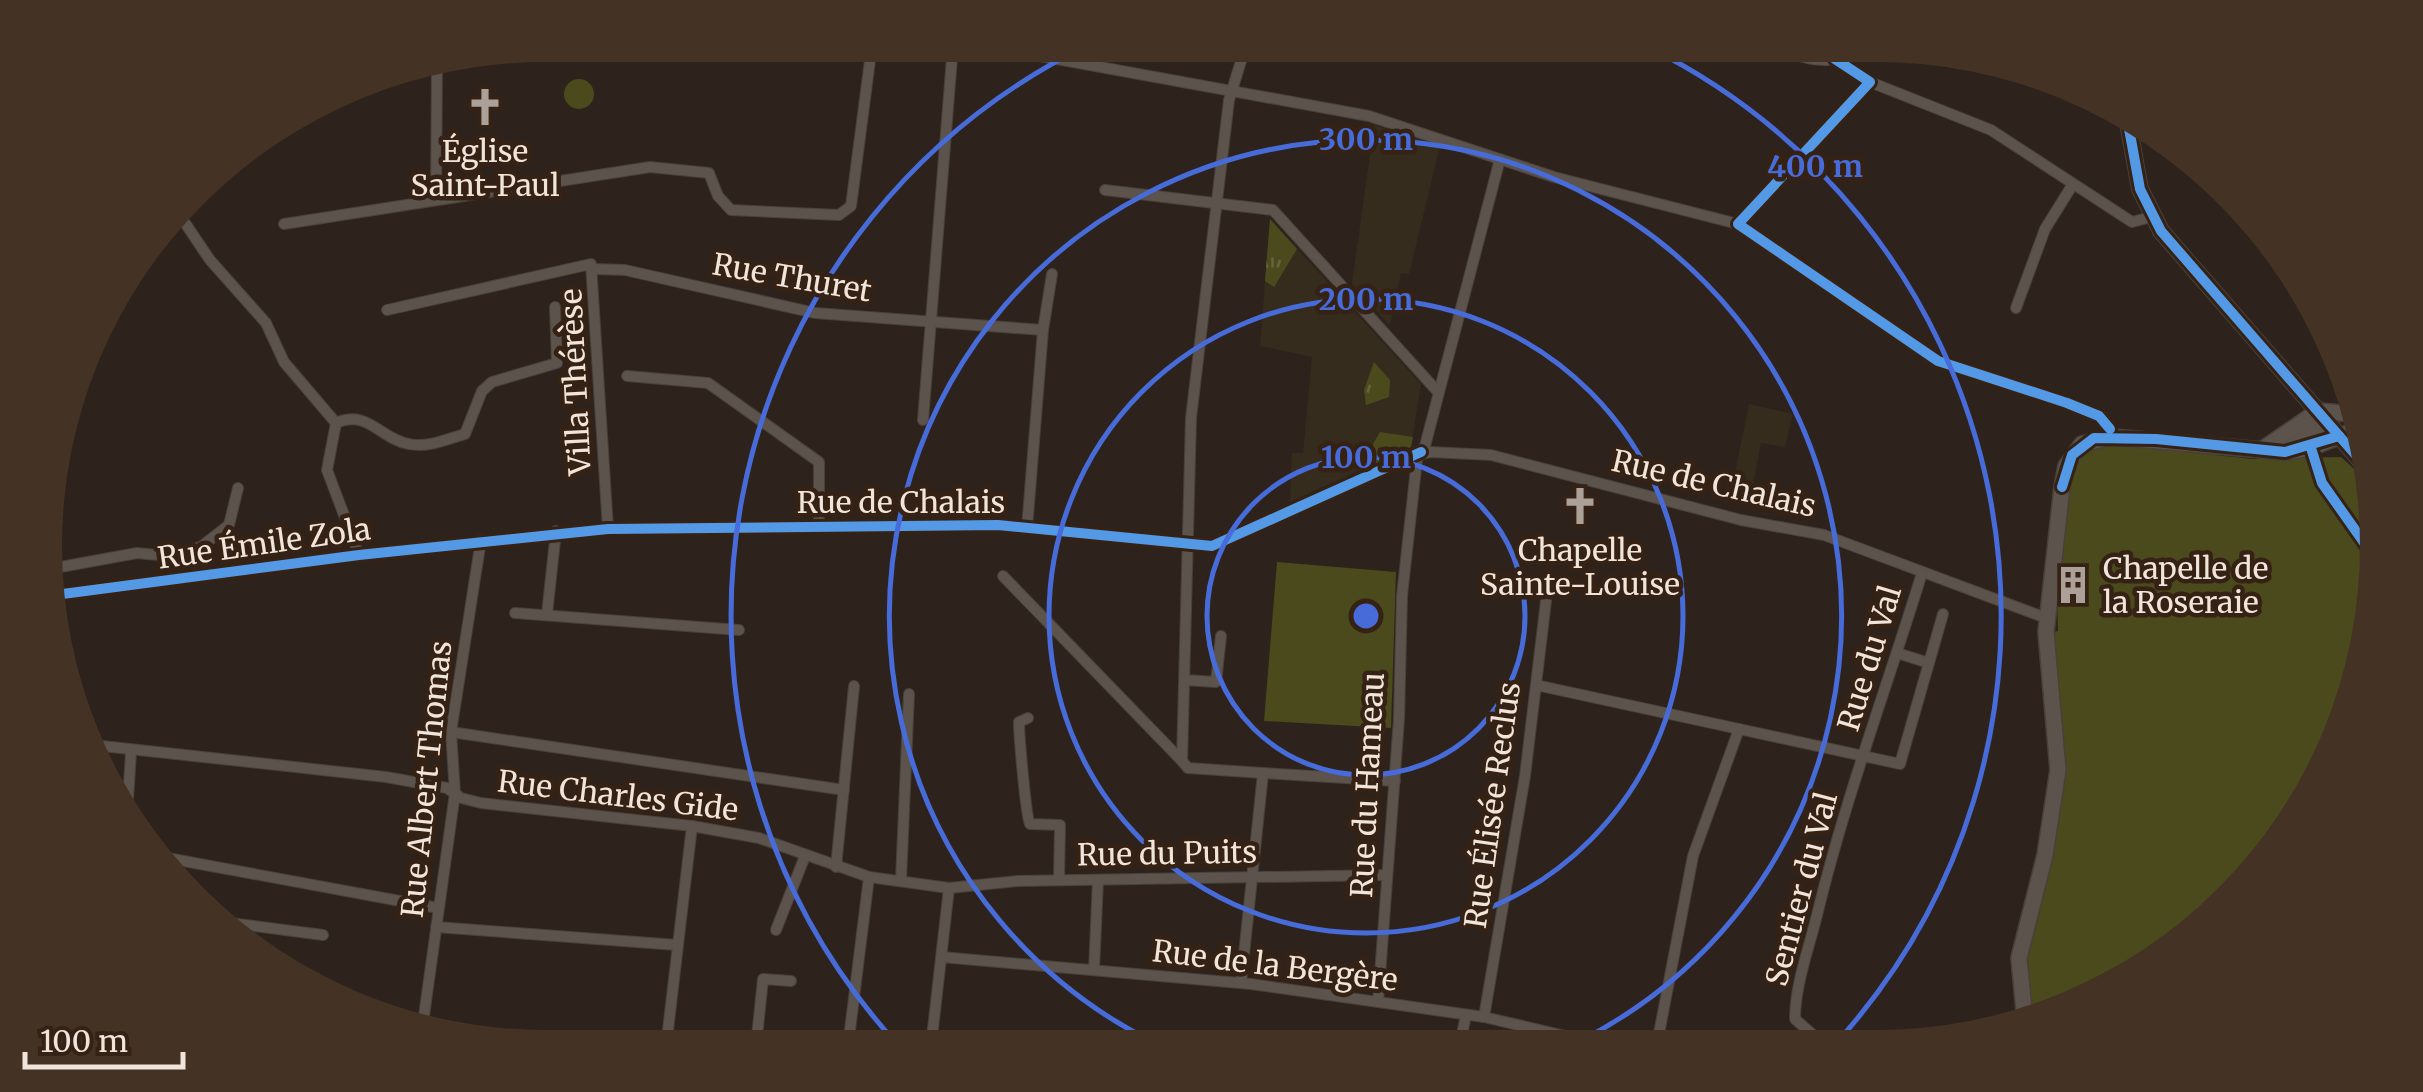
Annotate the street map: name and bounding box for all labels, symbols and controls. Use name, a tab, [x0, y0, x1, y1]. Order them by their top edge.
church icon: Église Saint-Paul	[464, 86, 506, 128]
text: 300 m	[1319, 120, 1413, 158]
place label: Église Saint-Paul	[411, 132, 559, 204]
text: 400 m	[1767, 147, 1863, 185]
street label: Rue Thuret	[710, 244, 875, 310]
text: 200 m	[1319, 280, 1413, 318]
street label: Villa Thérèse	[551, 288, 599, 477]
text: 100 m	[1321, 438, 1411, 476]
street label: Rue de Chalais	[1608, 441, 1820, 525]
street label: Rue de Chalais	[797, 483, 1005, 521]
church icon: Chapelle Sainte-Louise	[1559, 485, 1601, 527]
street label: Rue Émile Zola	[155, 509, 373, 577]
place label: Chapelle Sainte-Louise	[1480, 531, 1680, 603]
place label: Chapelle de la Roseraie	[2103, 549, 2268, 621]
building icon: Chapelle de la Roseraie	[2052, 564, 2094, 606]
street label: Rue du Val	[1829, 581, 1909, 735]
centre of rings	[1348, 598, 1384, 634]
street label: Rue Albert Thomas	[393, 639, 459, 919]
street label: Rue du Hameau	[1342, 671, 1392, 899]
street label: Rue Élisée Reclus	[1456, 679, 1528, 931]
street label: Rue Charles Gide	[496, 761, 740, 829]
street label: Sentier du Val	[1757, 788, 1845, 990]
street label: Rue du Puits	[1077, 832, 1257, 874]
street label: Rue de la Bergère	[1150, 931, 1400, 999]
scale bar	[25, 1007, 182, 1069]
text: 100 m	[40, 1022, 128, 1060]

